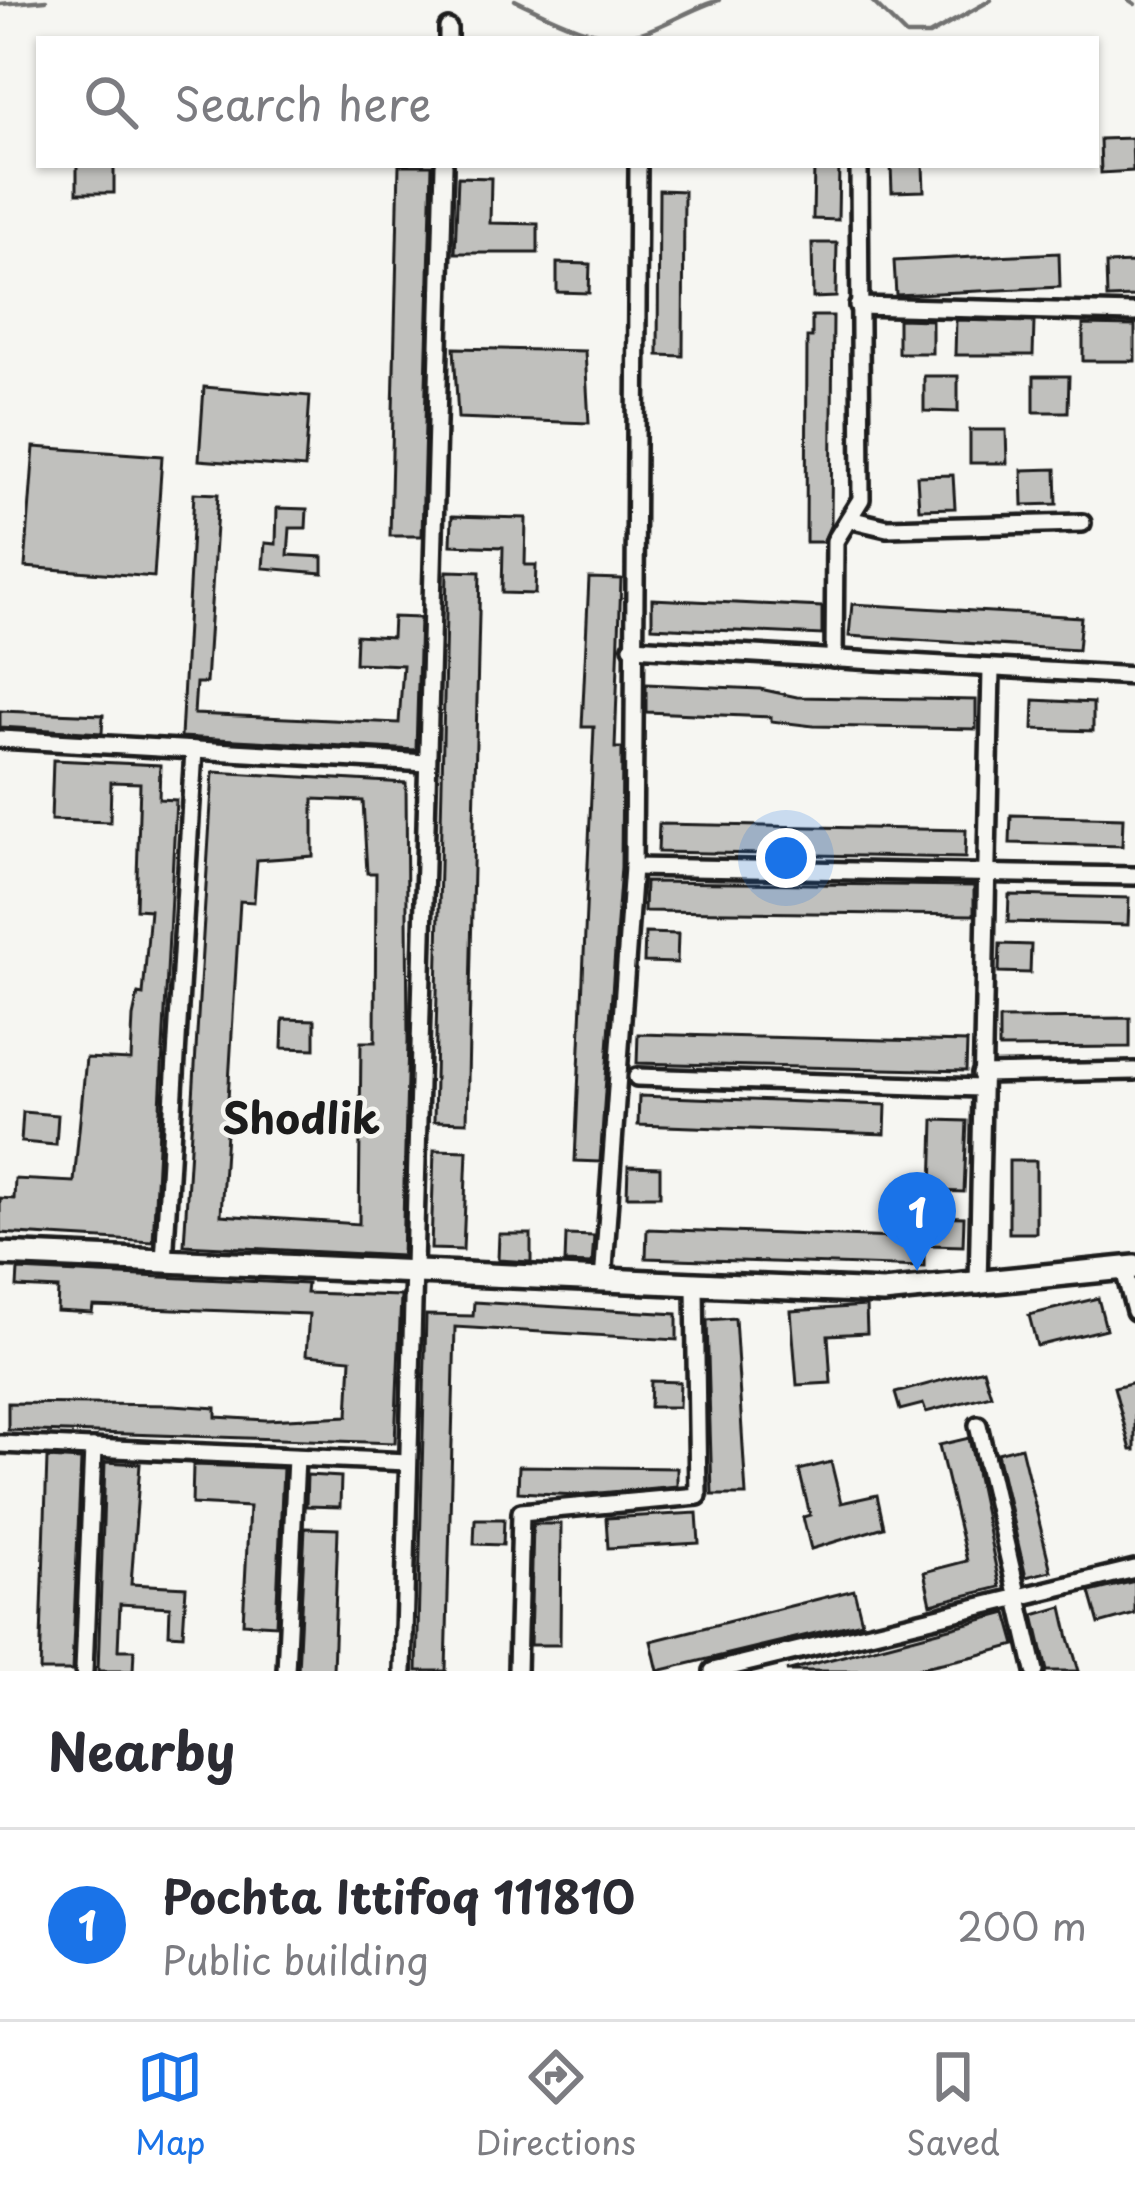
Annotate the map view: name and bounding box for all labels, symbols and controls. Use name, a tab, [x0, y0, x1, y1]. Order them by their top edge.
search box	[36, 36, 1099, 168]
text: Search here	[174, 68, 431, 136]
icon: search	[78, 69, 144, 135]
your location	[756, 828, 816, 888]
district label: Shodlik	[222, 1085, 380, 1148]
pin: 1	[878, 1172, 956, 1271]
text: Nearby	[48, 1711, 235, 1788]
text: Pochta Ittifoq 111810	[162, 1861, 635, 1929]
text: 1	[78, 1895, 96, 1954]
text: 200 m	[957, 1895, 1087, 1954]
text: Public building	[162, 1929, 429, 1988]
tab: Map	[135, 2044, 206, 2166]
tab: Directions	[476, 2044, 636, 2166]
tab: Saved	[906, 2044, 1000, 2166]

